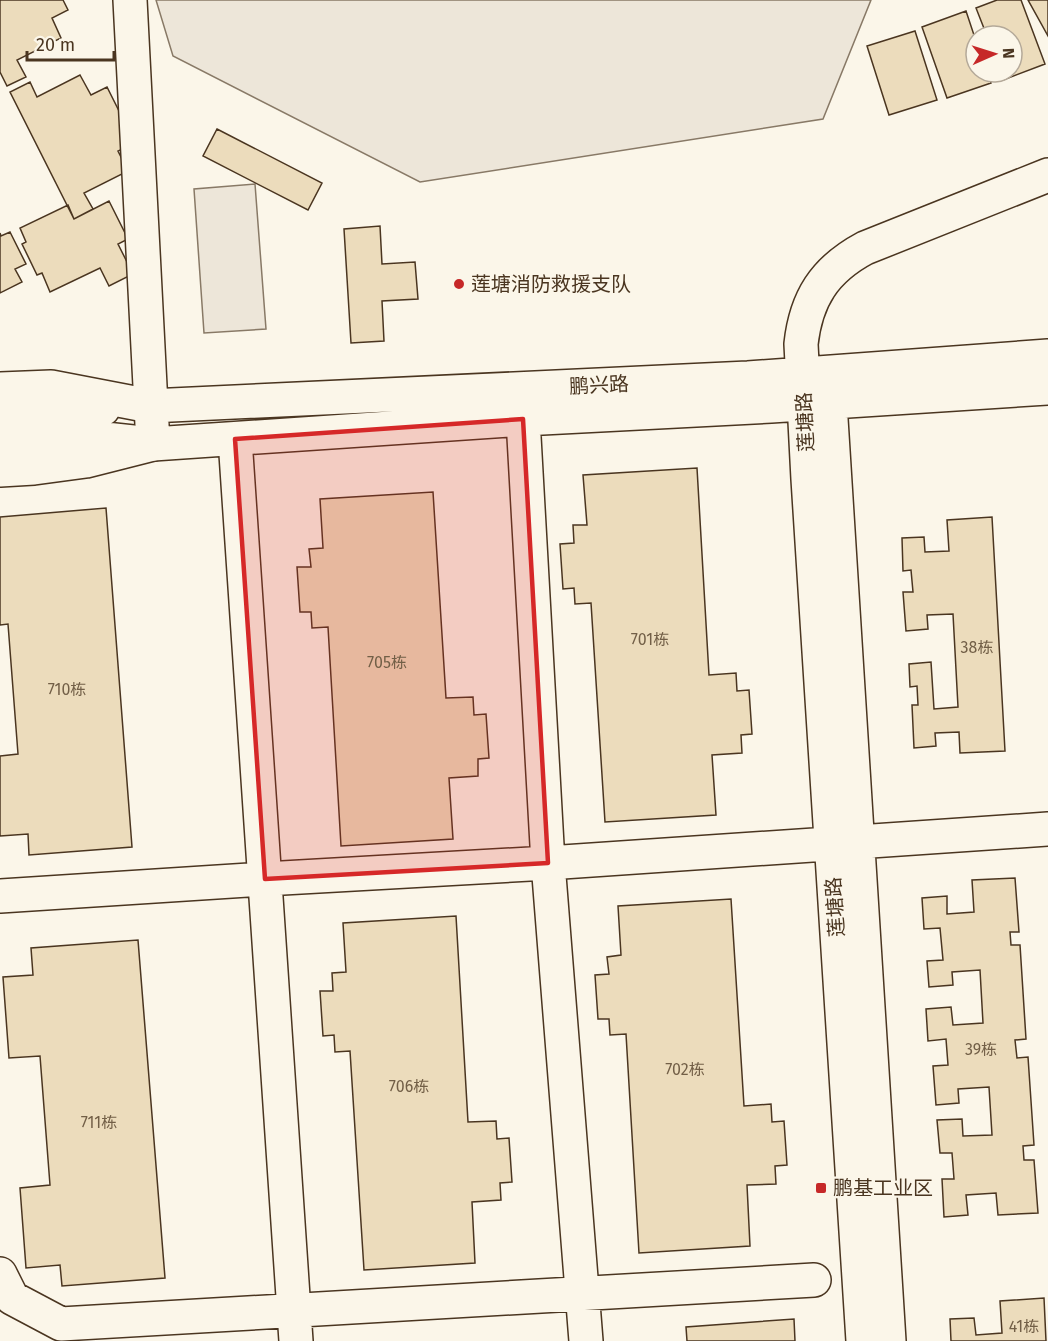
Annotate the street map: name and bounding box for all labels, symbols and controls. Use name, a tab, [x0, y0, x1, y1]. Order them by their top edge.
scale bar	[27, 24, 114, 62]
north arrow	[964, 24, 1024, 84]
text: 20 m	[36, 34, 75, 56]
text: N	[999, 47, 1018, 59]
place label: 莲塘消防救援支队	[471, 272, 631, 296]
marker: 莲塘消防救援支队	[452, 277, 466, 291]
street label: 鹏兴路	[568, 371, 630, 399]
street label: 莲塘路	[791, 391, 819, 453]
house number: 701栋	[631, 630, 669, 649]
house number: 38栋	[961, 638, 993, 657]
house number: 705栋	[367, 653, 407, 672]
house number: 710栋	[48, 680, 86, 699]
street label: 莲塘路	[821, 876, 849, 938]
house number: 39栋	[965, 1040, 997, 1059]
house number: 702栋	[665, 1060, 705, 1079]
house number: 706栋	[389, 1077, 429, 1096]
house number: 711栋	[81, 1113, 117, 1132]
place label: 鹏基工业区	[833, 1176, 933, 1200]
marker: 鹏基工业区	[814, 1181, 828, 1195]
house number: 41栋	[1009, 1317, 1039, 1336]

